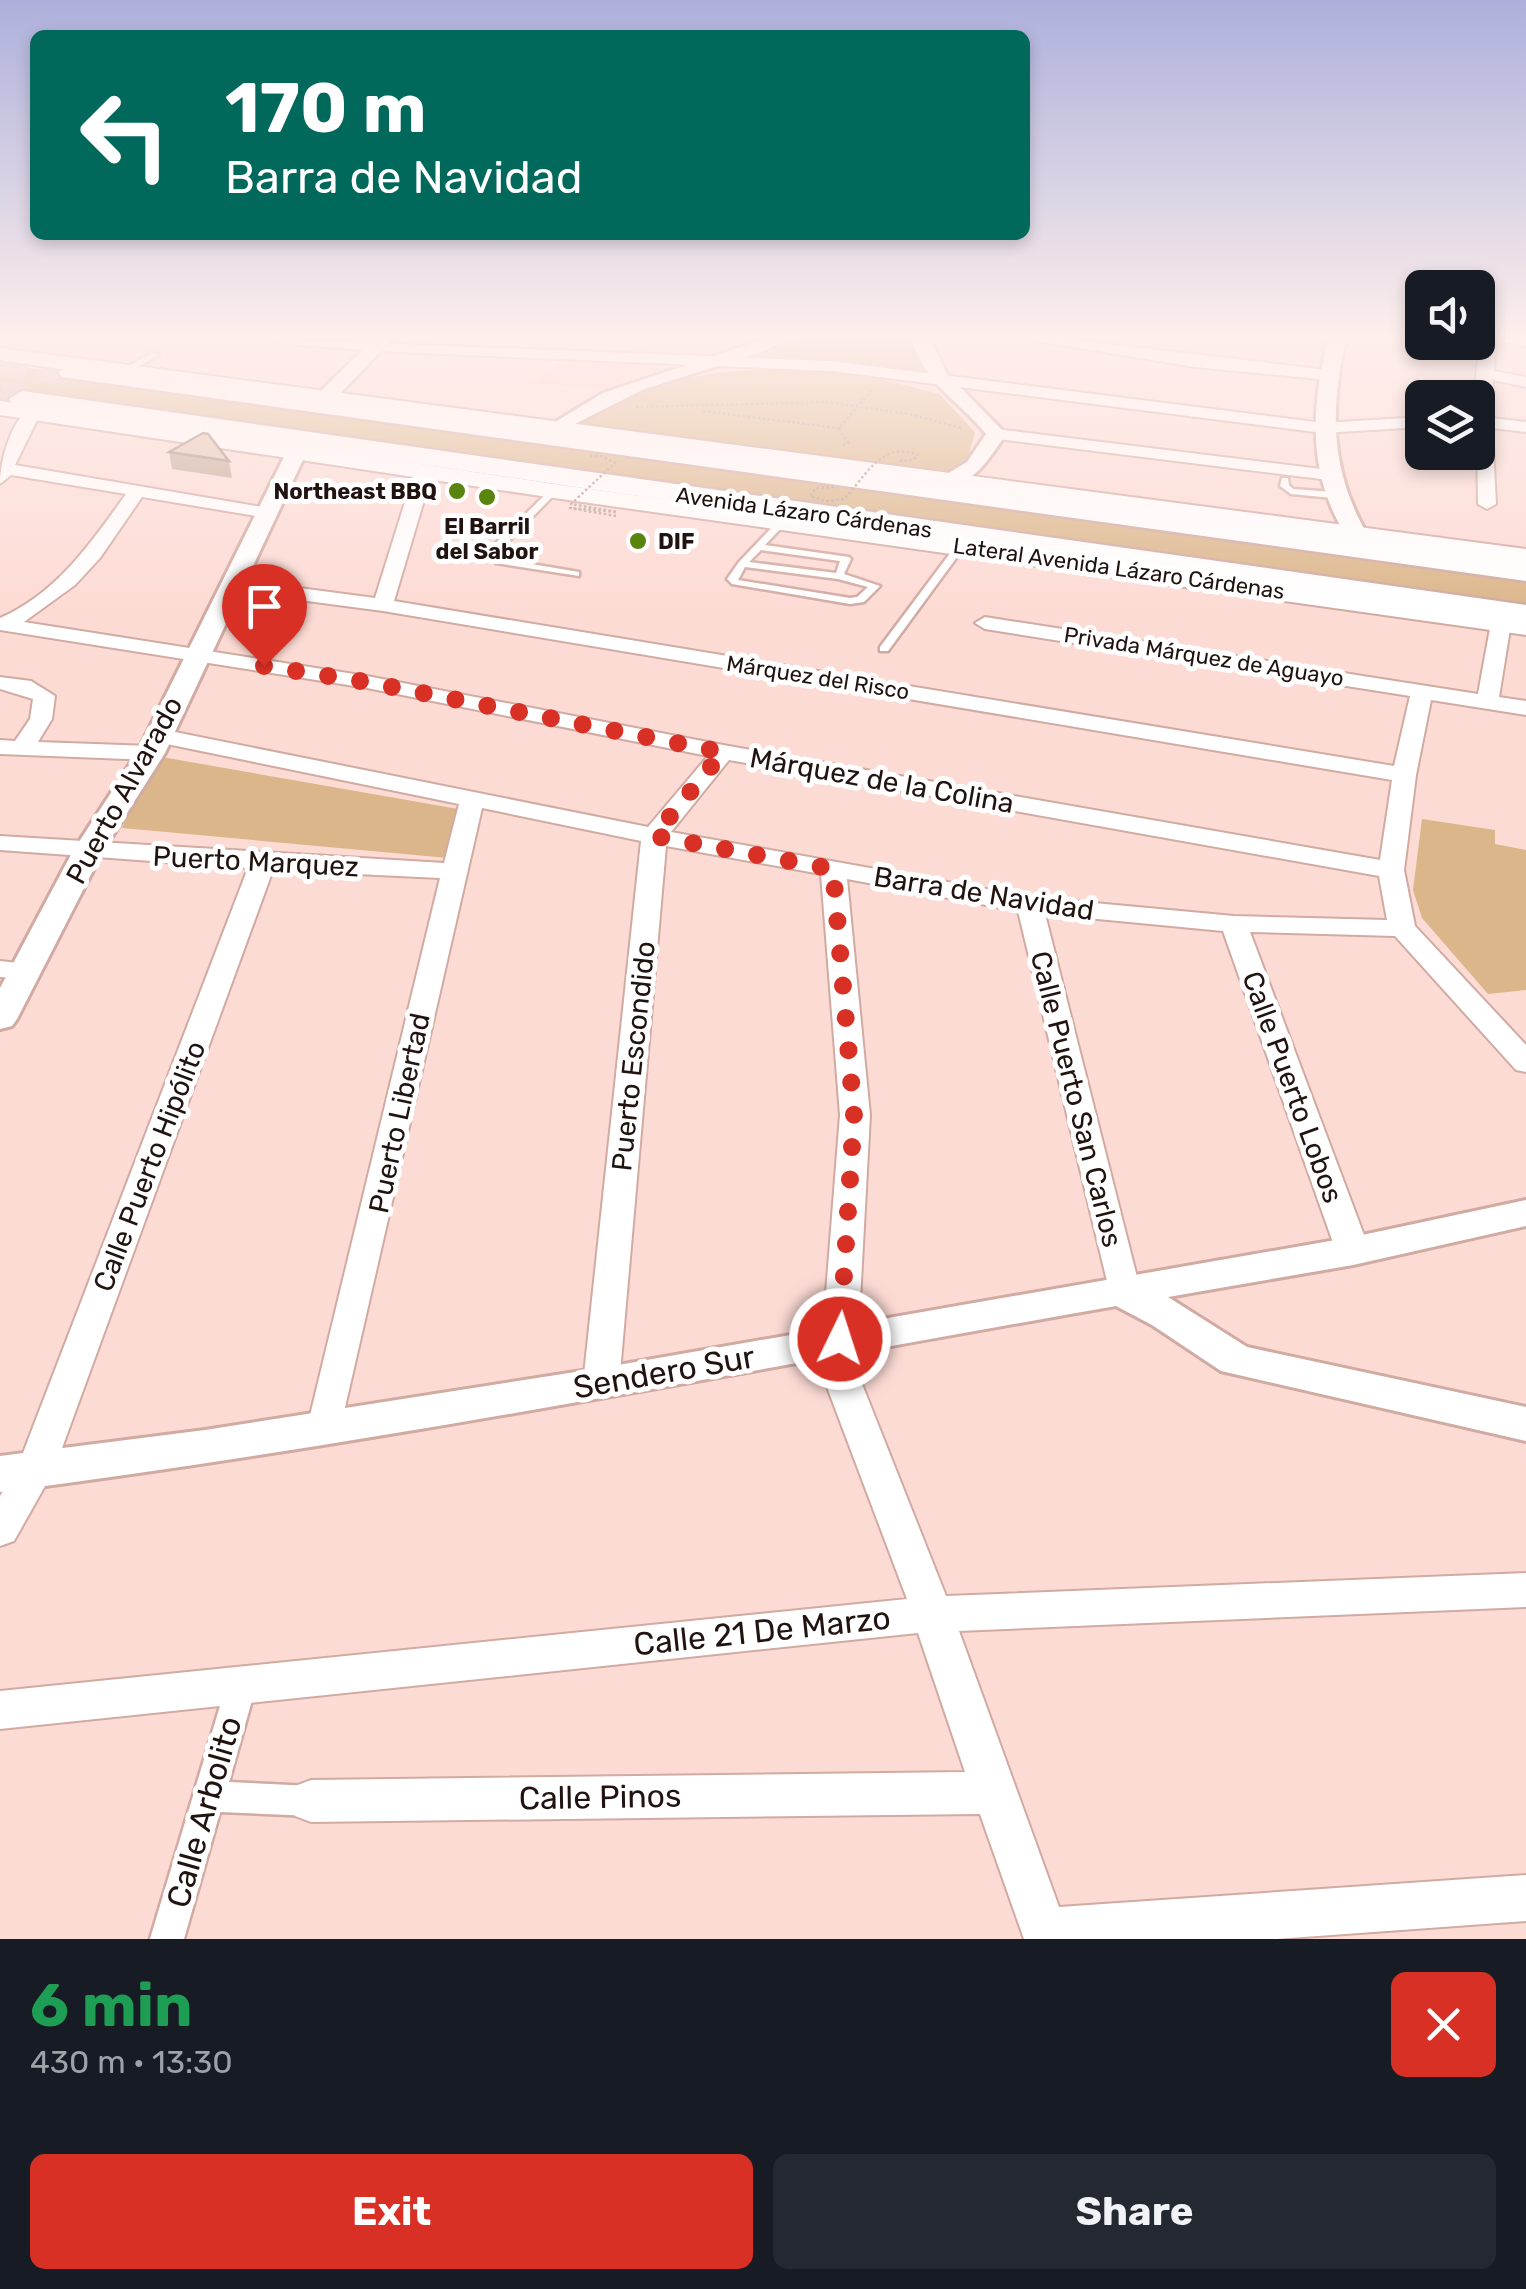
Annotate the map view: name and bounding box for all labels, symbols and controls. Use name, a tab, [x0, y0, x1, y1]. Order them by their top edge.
text: 170 m	[225, 67, 427, 150]
icon: left	[60, 70, 190, 200]
text: Barra de Navidad	[225, 151, 582, 204]
map controls	[1405, 270, 1495, 470]
button: sound	[1405, 270, 1495, 360]
button: layers	[1405, 380, 1495, 470]
place label: Northeast BBQ	[273, 478, 437, 505]
marker: Northeast BBQ	[446, 480, 468, 502]
street label: Avenida Lázaro Cárdenas	[674, 481, 934, 544]
marker: El Barril del Sabor	[476, 486, 498, 508]
place label: El Barril del Sabor	[436, 513, 538, 565]
place label: DIF	[658, 528, 694, 555]
marker: DIF	[627, 530, 649, 552]
street label: Lateral Avenida Lázaro Cárdenas	[952, 532, 1286, 605]
pin	[222, 564, 307, 667]
icon: arrive	[237, 579, 292, 634]
street label: Privada Márquez de Aguayo	[1062, 621, 1346, 692]
street label: Márquez del Risco	[725, 650, 911, 705]
street label: Puerto Alvarado	[59, 691, 190, 890]
street label: Márquez de la Colina	[747, 741, 1016, 820]
street label: Puerto Marquez	[152, 840, 360, 883]
street label: Barra de Navidad	[871, 860, 1096, 927]
street label: Puerto Escondido	[605, 939, 662, 1173]
street label: Calle Puerto San Carlos	[1024, 948, 1129, 1251]
street label: Calle Puerto Lobos	[1235, 967, 1350, 1207]
street label: Puerto Libertad	[362, 1010, 437, 1216]
street label: Calle Puerto Hipólito	[87, 1036, 212, 1296]
position arrow	[788, 1287, 892, 1391]
street label: Sendero Sur	[570, 1337, 758, 1407]
street label: Calle 21 De Marzo	[632, 1599, 892, 1663]
street label: Calle Arbolito	[159, 1712, 249, 1912]
street label: Calle Pinos	[518, 1777, 682, 1817]
text: 6 min	[30, 1970, 193, 2041]
button: close	[1391, 1972, 1496, 2077]
text: 430 m · 13:30	[30, 2043, 233, 2081]
button: Exit	[30, 2154, 753, 2269]
button: Share	[773, 2154, 1496, 2269]

